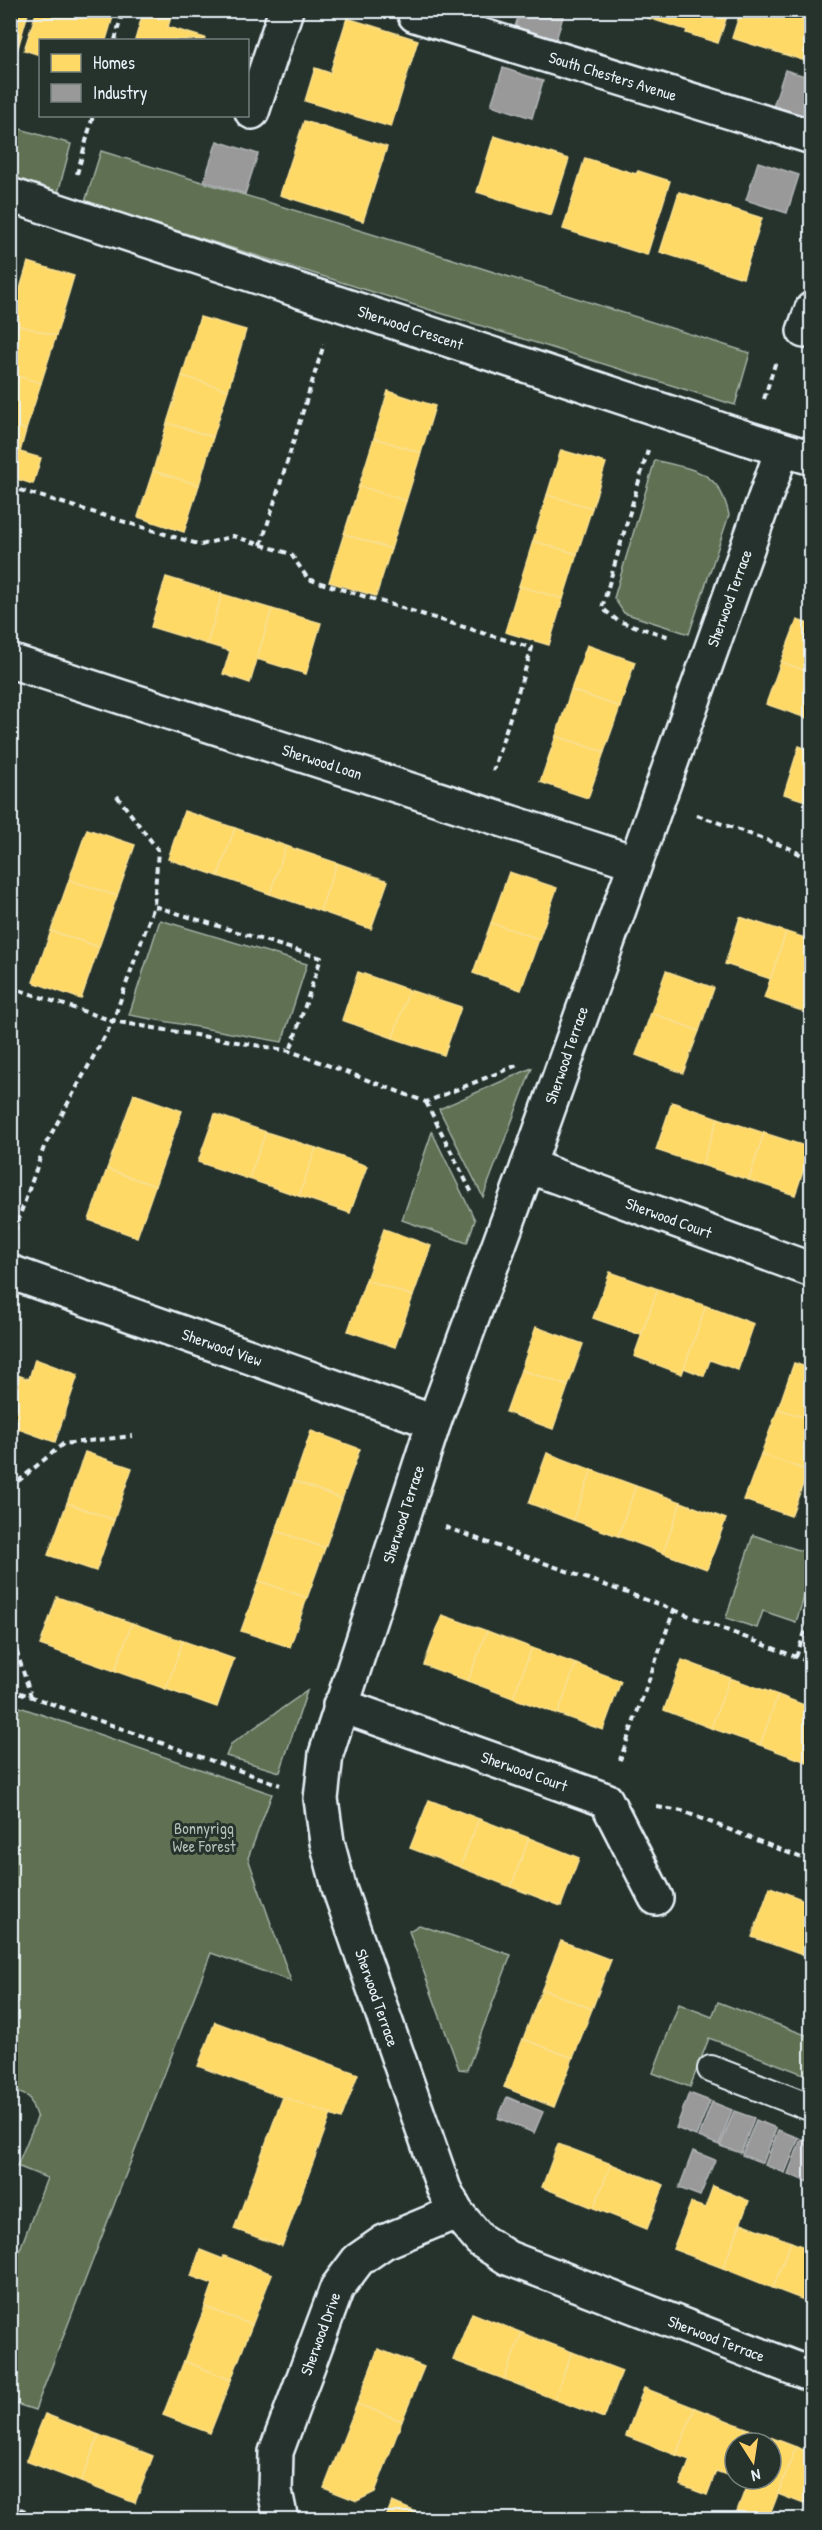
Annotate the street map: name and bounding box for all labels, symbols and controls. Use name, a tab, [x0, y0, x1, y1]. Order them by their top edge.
legend	[39, 39, 249, 117]
street label: South Chesters Avenue	[546, 46, 680, 106]
text: Homes	[93, 50, 135, 75]
text: Industry	[93, 80, 148, 105]
street label: Sherwood Crescent	[355, 300, 467, 355]
street label: Sherwood Terrace	[701, 546, 757, 650]
street label: Sherwood Loan	[279, 738, 365, 785]
street label: Sherwood Terrace	[539, 1003, 593, 1107]
street label: Sherwood Court	[623, 1192, 715, 1244]
street label: Sherwood View	[179, 1323, 265, 1371]
street label: Sherwood Terrace	[377, 1462, 429, 1566]
street label: Sherwood Court	[478, 1745, 571, 1797]
park label: Bonnyrigg Wee Forest	[173, 1817, 236, 1857]
street label: Sherwood Terrace	[350, 1946, 405, 2050]
street label: Sherwood Drive	[295, 2288, 346, 2378]
street label: Sherwood Terrace	[665, 2310, 769, 2367]
north arrow	[723, 2431, 783, 2491]
text: N	[749, 2464, 763, 2487]

